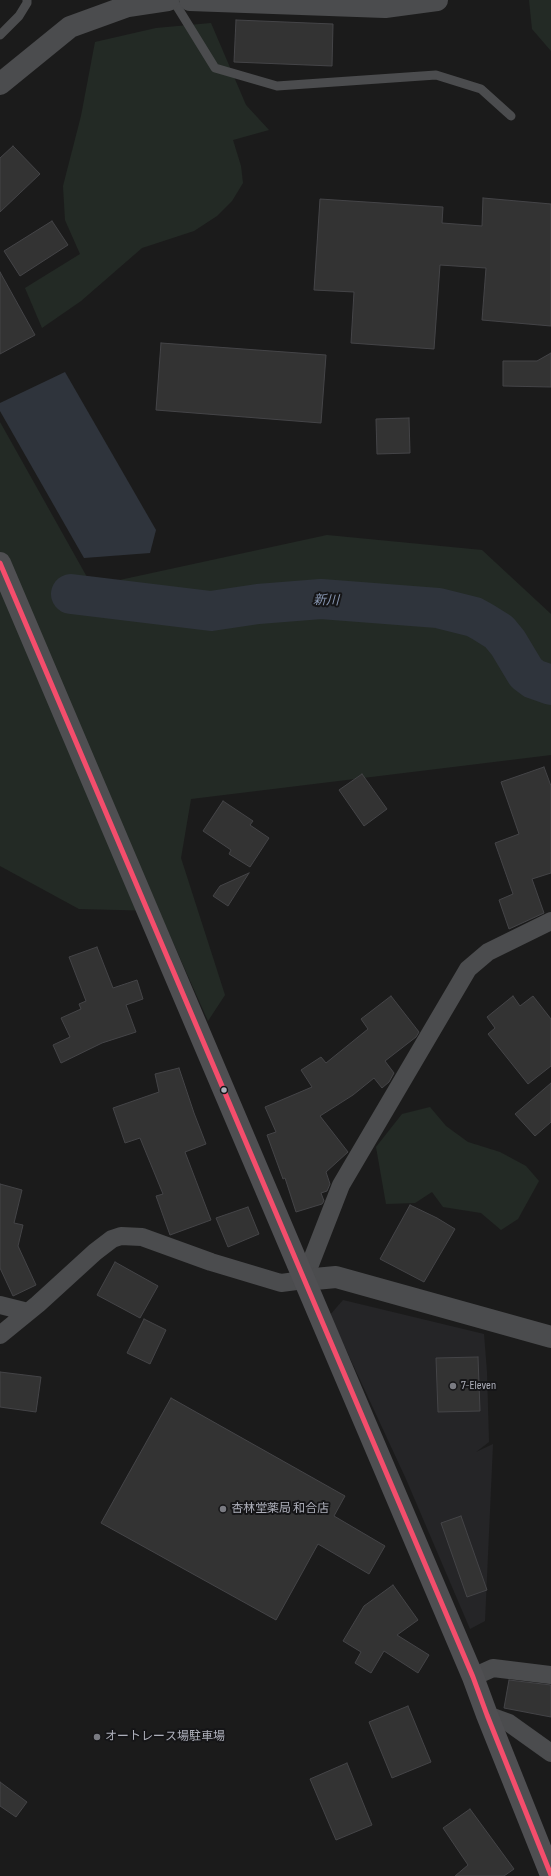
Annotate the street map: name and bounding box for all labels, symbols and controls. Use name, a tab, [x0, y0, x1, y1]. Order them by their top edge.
water label: 新川	[313, 593, 339, 609]
unlabelled marker	[219, 1085, 229, 1095]
place label: 7-Eleven	[461, 1379, 496, 1393]
marker: 7-Eleven	[448, 1381, 458, 1391]
place label: 杏林堂薬局 和合店	[231, 1502, 329, 1516]
marker: 杏林堂薬局 和合店	[218, 1504, 228, 1514]
place label: オートレース場駐車場	[105, 1730, 225, 1744]
marker: オートレース場駐車場	[92, 1732, 102, 1742]

